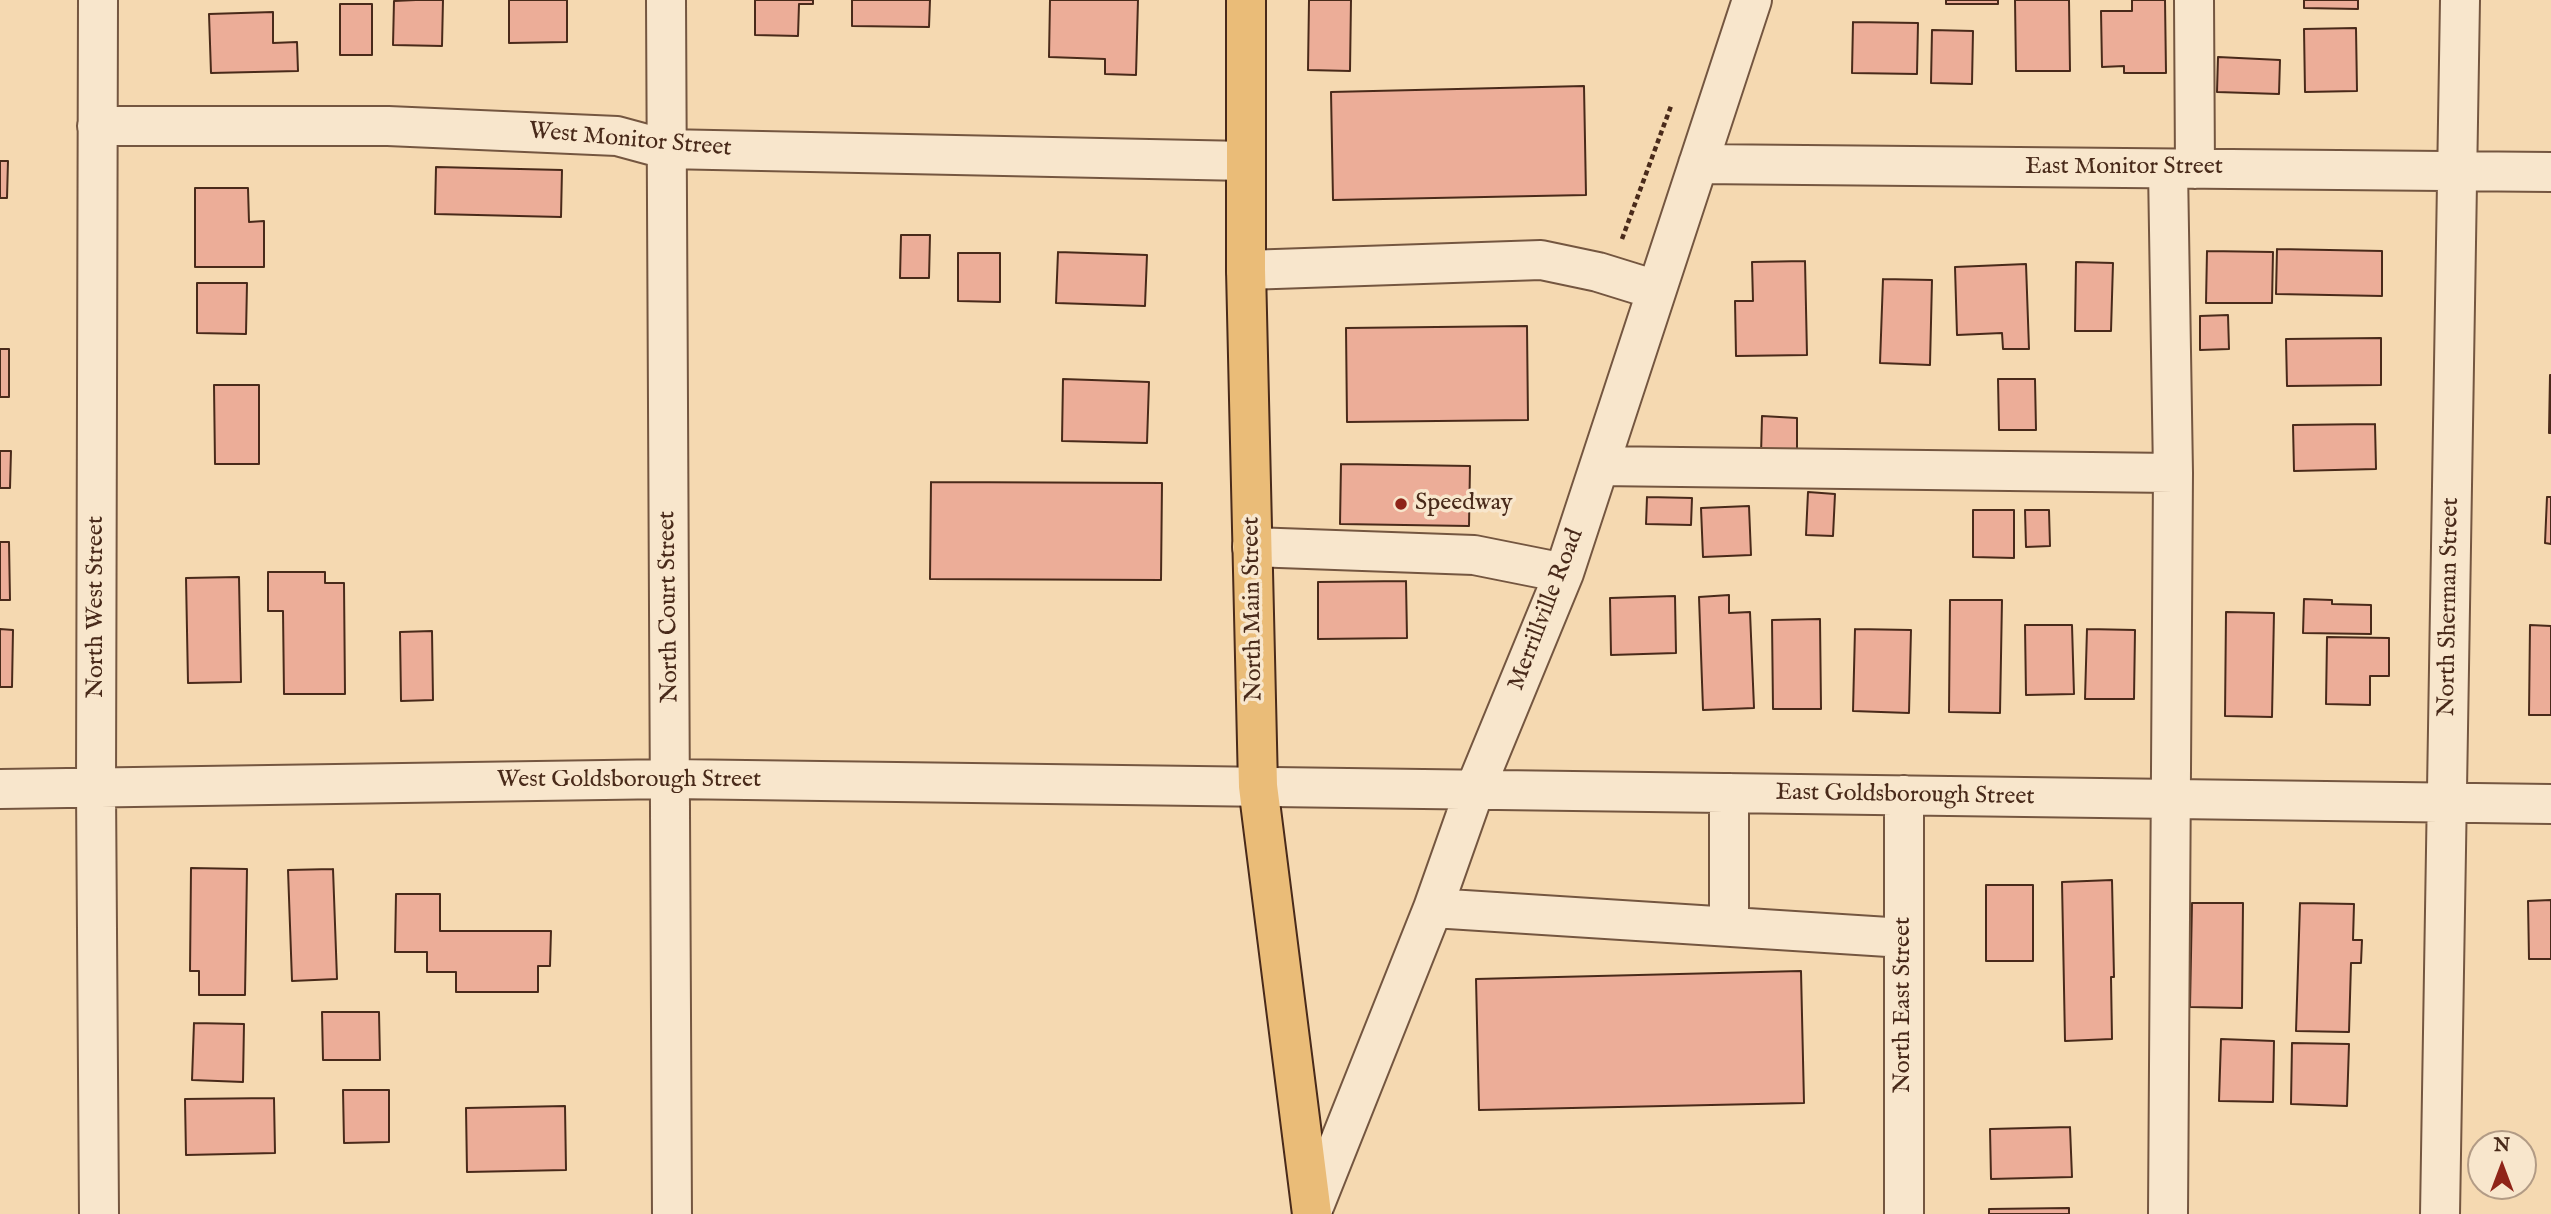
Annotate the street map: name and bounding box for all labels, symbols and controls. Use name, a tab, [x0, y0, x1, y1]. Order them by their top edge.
street label: West Monitor Street	[527, 118, 733, 164]
street label: East Monitor Street	[2025, 154, 2223, 182]
place label: Speedway	[1415, 490, 1513, 518]
marker: Speedway	[1393, 496, 1409, 512]
street label: North Sherman Street	[2434, 497, 2466, 717]
street label: North Court Street	[654, 511, 686, 703]
street label: North West Street	[83, 516, 111, 698]
street label: North Main Street	[1238, 516, 1270, 702]
street label: Merrillville Road	[1503, 525, 1591, 695]
street label: West Goldsborough Street	[497, 767, 761, 795]
street label: East Goldsborough Street	[1775, 779, 2035, 813]
street label: North East Street	[1890, 917, 1918, 1093]
north arrow	[2467, 1130, 2537, 1200]
text: N	[2494, 1134, 2510, 1158]

